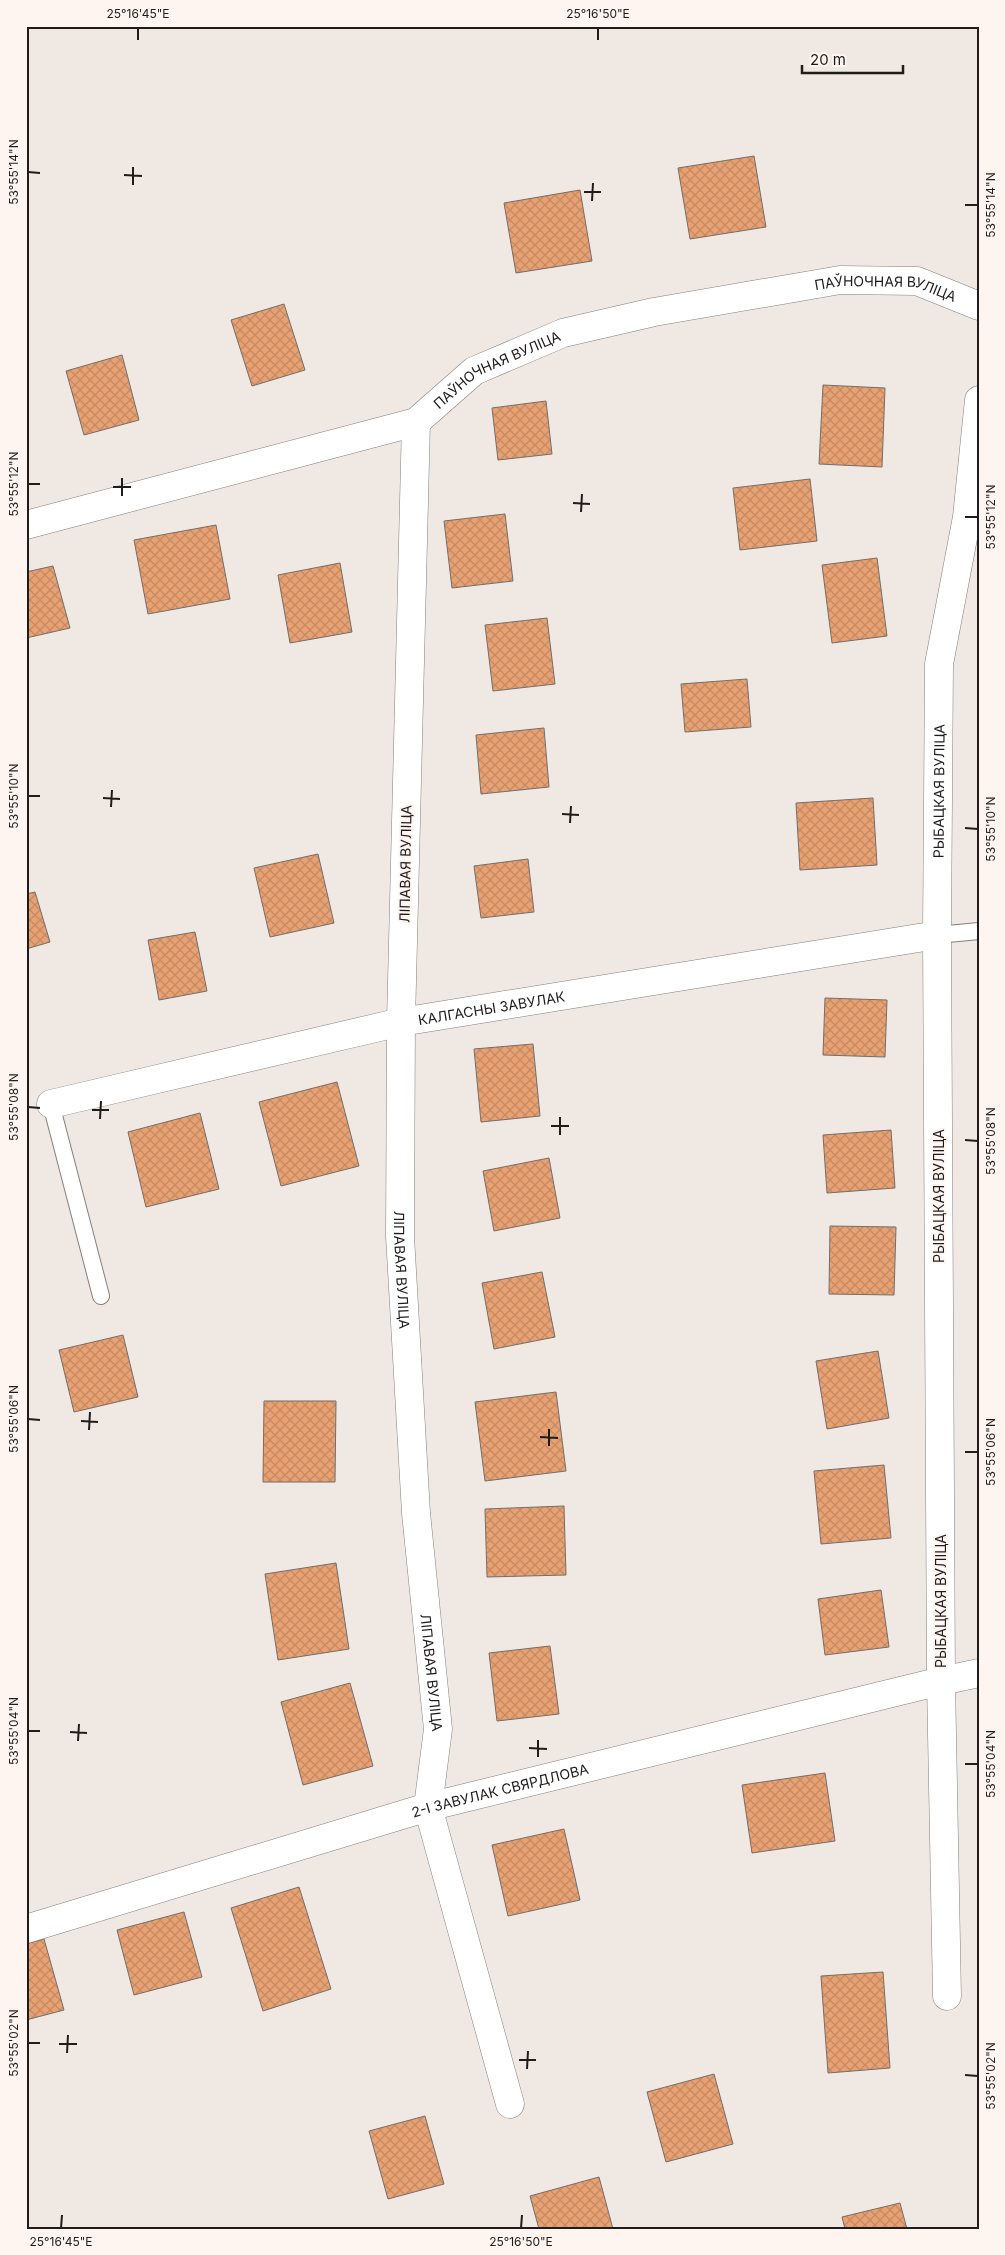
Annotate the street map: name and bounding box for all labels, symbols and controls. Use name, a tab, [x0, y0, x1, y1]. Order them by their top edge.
text: 25°16'45"E	[106, 6, 170, 21]
text: 25°16'50"E	[566, 6, 630, 21]
scale bar	[802, 42, 904, 74]
text: 20 m	[810, 50, 846, 69]
text: 53°55'14"N	[6, 139, 21, 205]
text: 53°55'14"N	[983, 172, 998, 238]
street label: ПАЎНОЧНАЯ ВУЛІЦА	[813, 270, 959, 305]
street label: ПАЎНОЧНАЯ ВУЛІЦА	[429, 327, 563, 412]
text: 53°55'12"N	[6, 451, 21, 517]
text: 53°55'12"N	[983, 484, 998, 550]
street label: РЫБАЦКАЯ ВУЛІЦА	[929, 724, 947, 858]
text: 53°55'10"N	[6, 763, 21, 829]
text: 53°55'10"N	[983, 796, 998, 862]
street label: ЛІПАВАЯ ВУЛІЦА	[395, 805, 415, 923]
street label: КАЛГАСНЫ ЗАВУЛАК	[417, 987, 567, 1028]
text: 53°55'08"N	[6, 1073, 21, 1141]
text: 53°55'08"N	[983, 1107, 998, 1175]
street label: РЫБАЦКАЯ ВУЛІЦА	[930, 1129, 947, 1263]
street label: ЛІПАВАЯ ВУЛІЦА	[391, 1211, 414, 1330]
text: 53°55'06"N	[6, 1385, 21, 1453]
text: 53°55'06"N	[983, 1418, 998, 1486]
street label: РЫБАЦКАЯ ВУЛІЦА	[932, 1534, 949, 1668]
street label: ЛІПАВАЯ ВУЛІЦА	[418, 1613, 447, 1732]
text: 53°55'04"N	[6, 1697, 21, 1765]
text: 53°55'04"N	[983, 1730, 998, 1798]
street label: 2-І ЗАВУЛАК СВЯРДЛОВА	[409, 1759, 590, 1820]
text: 53°55'02"N	[6, 2009, 21, 2077]
text: 53°55'02"N	[983, 2042, 998, 2110]
text: 25°16'45"E	[29, 2234, 93, 2249]
text: 25°16'50"E	[489, 2234, 553, 2249]

